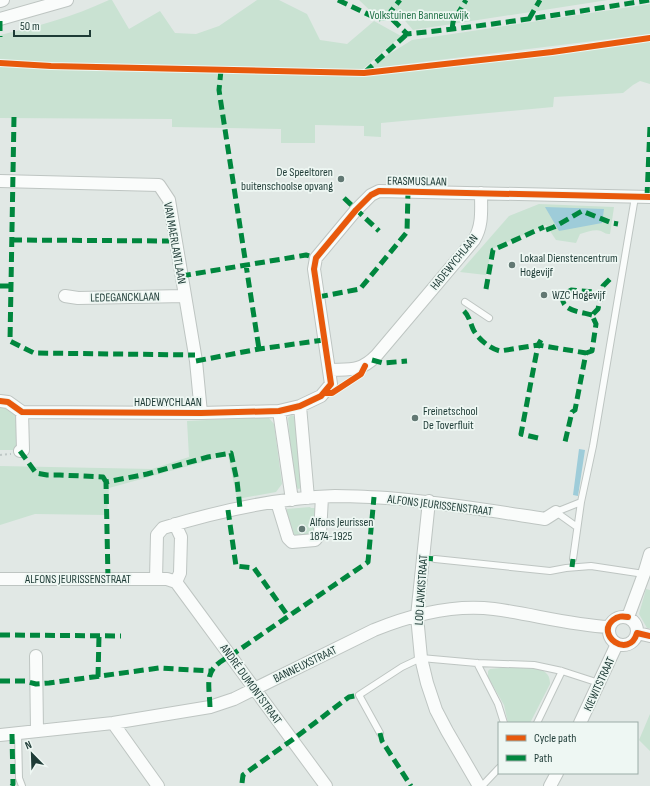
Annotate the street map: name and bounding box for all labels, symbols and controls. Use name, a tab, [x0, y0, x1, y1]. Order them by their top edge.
park label: Volkstuinen Banneuxwijk	[369, 8, 469, 23]
scale bar	[14, 12, 90, 38]
text: 50 m	[20, 19, 40, 34]
place label: De Speeltoren buitenschoolse opvang	[241, 165, 333, 194]
street label: ERASMUSLAAN	[387, 173, 447, 190]
marker: De Speeltoren buitenschoolse opvang	[336, 174, 346, 184]
street label: VAN MAERLANTLAAN	[160, 201, 189, 285]
street label: HADEWYCHLAAN	[427, 231, 482, 293]
place label: Lokaal Dienstencentrum Hogevijf	[520, 251, 618, 280]
marker: Lokaal Dienstencentrum Hogevijf	[507, 260, 517, 270]
place label: WZC Hogevijf	[552, 288, 606, 303]
street label: LEDEGANCKLAAN	[90, 289, 160, 306]
marker: WZC Hogevijf	[539, 290, 549, 300]
street label: HADEWYCHLAAN	[134, 395, 202, 410]
place label: Freinetschool De Toverfluit	[423, 404, 478, 433]
marker: Freinetschool De Toverfluit	[410, 413, 420, 423]
street label: ALFONS JEURISSENSTRAAT	[385, 491, 494, 519]
place label: Alfons Jeurissen 1874-1925	[309, 515, 373, 544]
marker: Alfons Jeurissen 1874-1925	[297, 524, 307, 534]
street label: LOD LAVKISTRAAT	[412, 554, 431, 626]
street label: ALFONS JEURISSENSTRAAT	[24, 572, 131, 587]
street label: ANDRÉ DUMONTSTRAAT	[216, 640, 285, 727]
street label: BANNEUXSTRAAT	[271, 643, 340, 686]
street label: KIEWITSTRAAT	[580, 655, 619, 714]
legend	[498, 722, 638, 774]
text: Cycle path	[534, 731, 576, 746]
north arrow	[12, 734, 52, 774]
text: N	[23, 738, 34, 752]
text: Path	[534, 751, 552, 766]

